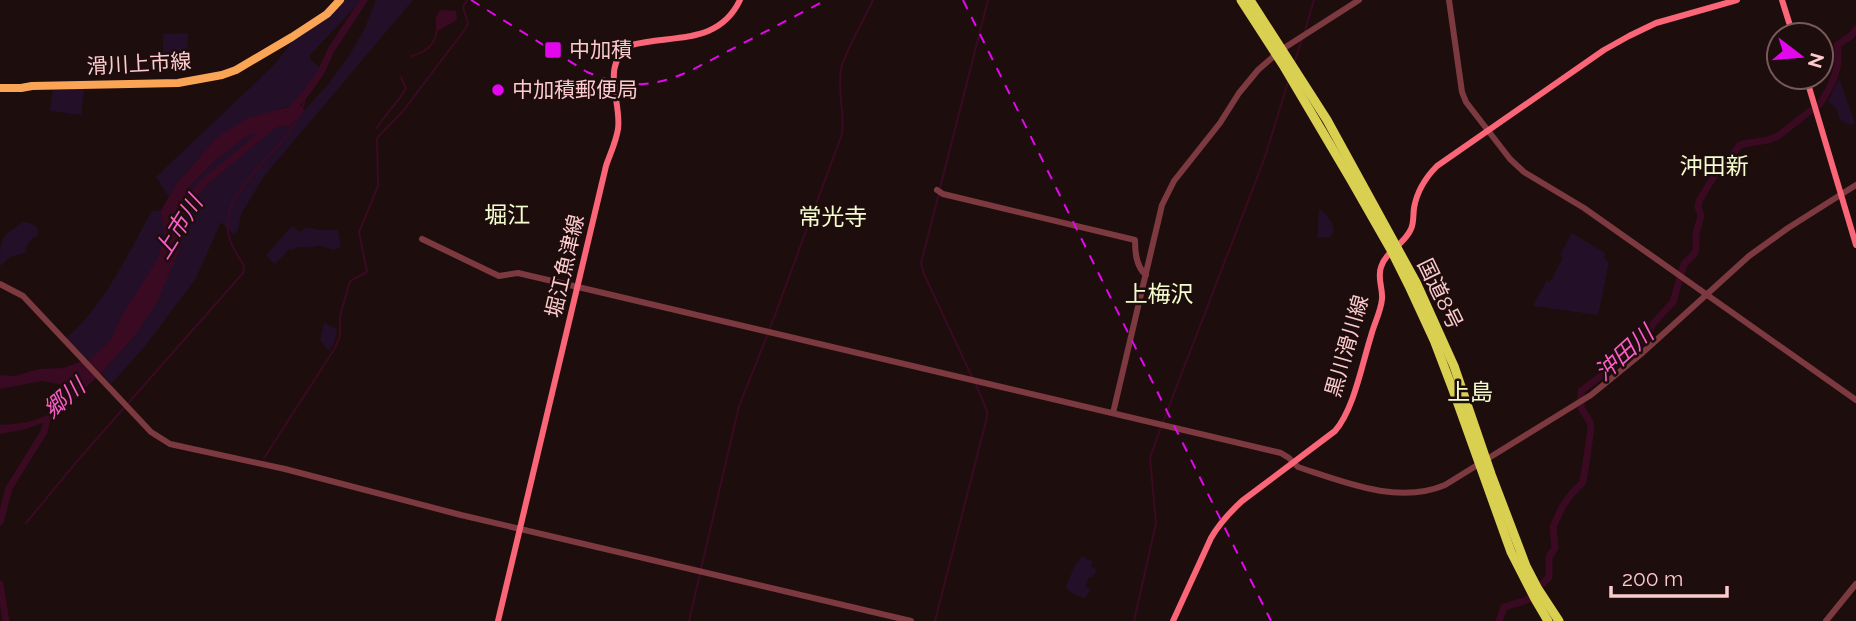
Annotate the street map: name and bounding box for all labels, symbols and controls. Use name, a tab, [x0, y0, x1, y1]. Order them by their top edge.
north arrow	[1765, 21, 1835, 91]
place label: 中加積	[569, 37, 632, 62]
marker: 中加積	[543, 40, 563, 60]
street label: 滑川上市線	[86, 48, 192, 79]
text: N	[1804, 51, 1829, 71]
place label: 中加積郵便局	[512, 77, 638, 102]
marker: 中加積郵便局	[490, 82, 506, 98]
district label: 沖田新	[1680, 152, 1749, 179]
water label: 上市川	[148, 188, 209, 263]
district label: 堀江	[484, 201, 530, 228]
district label: 常光寺	[799, 203, 868, 230]
street label: 堀江魚津線	[541, 212, 589, 320]
street label: 国道8号	[1413, 254, 1468, 333]
district label: 上梅沢	[1125, 280, 1194, 307]
street label: 黒川滑川線	[1320, 292, 1373, 400]
water label: 沖田川	[1589, 318, 1661, 386]
water label: 郷川	[37, 370, 92, 423]
district label: 上島	[1447, 378, 1493, 405]
scale bar	[1611, 554, 1727, 598]
text: 200 m	[1622, 566, 1683, 591]

